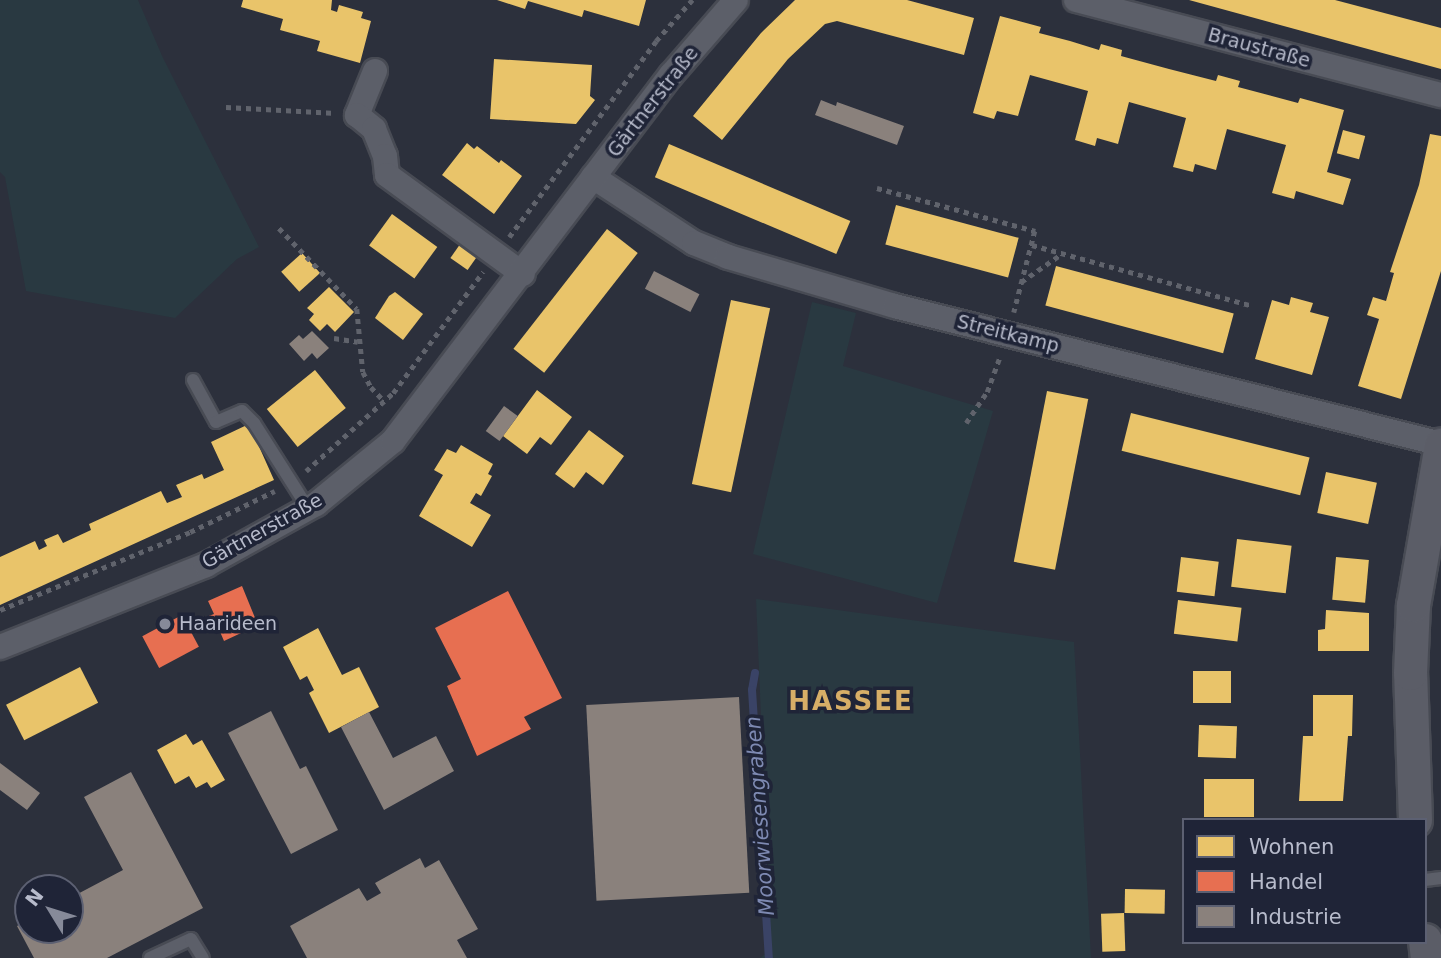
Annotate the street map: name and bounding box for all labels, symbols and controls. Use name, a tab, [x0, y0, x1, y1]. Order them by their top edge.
street label: Braustraße	[1205, 23, 1313, 73]
street label: Gärtnerstraße	[603, 42, 703, 162]
street label: Streitkamp	[955, 310, 1061, 358]
street label: Gärtnerstraße	[198, 489, 326, 573]
place label: Haarideen	[179, 613, 277, 635]
marker: Haarideen	[157, 616, 173, 632]
district label: HASSEE	[789, 686, 913, 718]
water label: Moorwiesengraben	[740, 715, 780, 917]
legend	[1182, 818, 1427, 944]
text: Wohnen	[1249, 835, 1334, 859]
text: Handel	[1249, 870, 1323, 894]
north arrow	[14, 874, 84, 944]
text: N	[20, 884, 48, 910]
text: Industrie	[1249, 905, 1342, 929]

